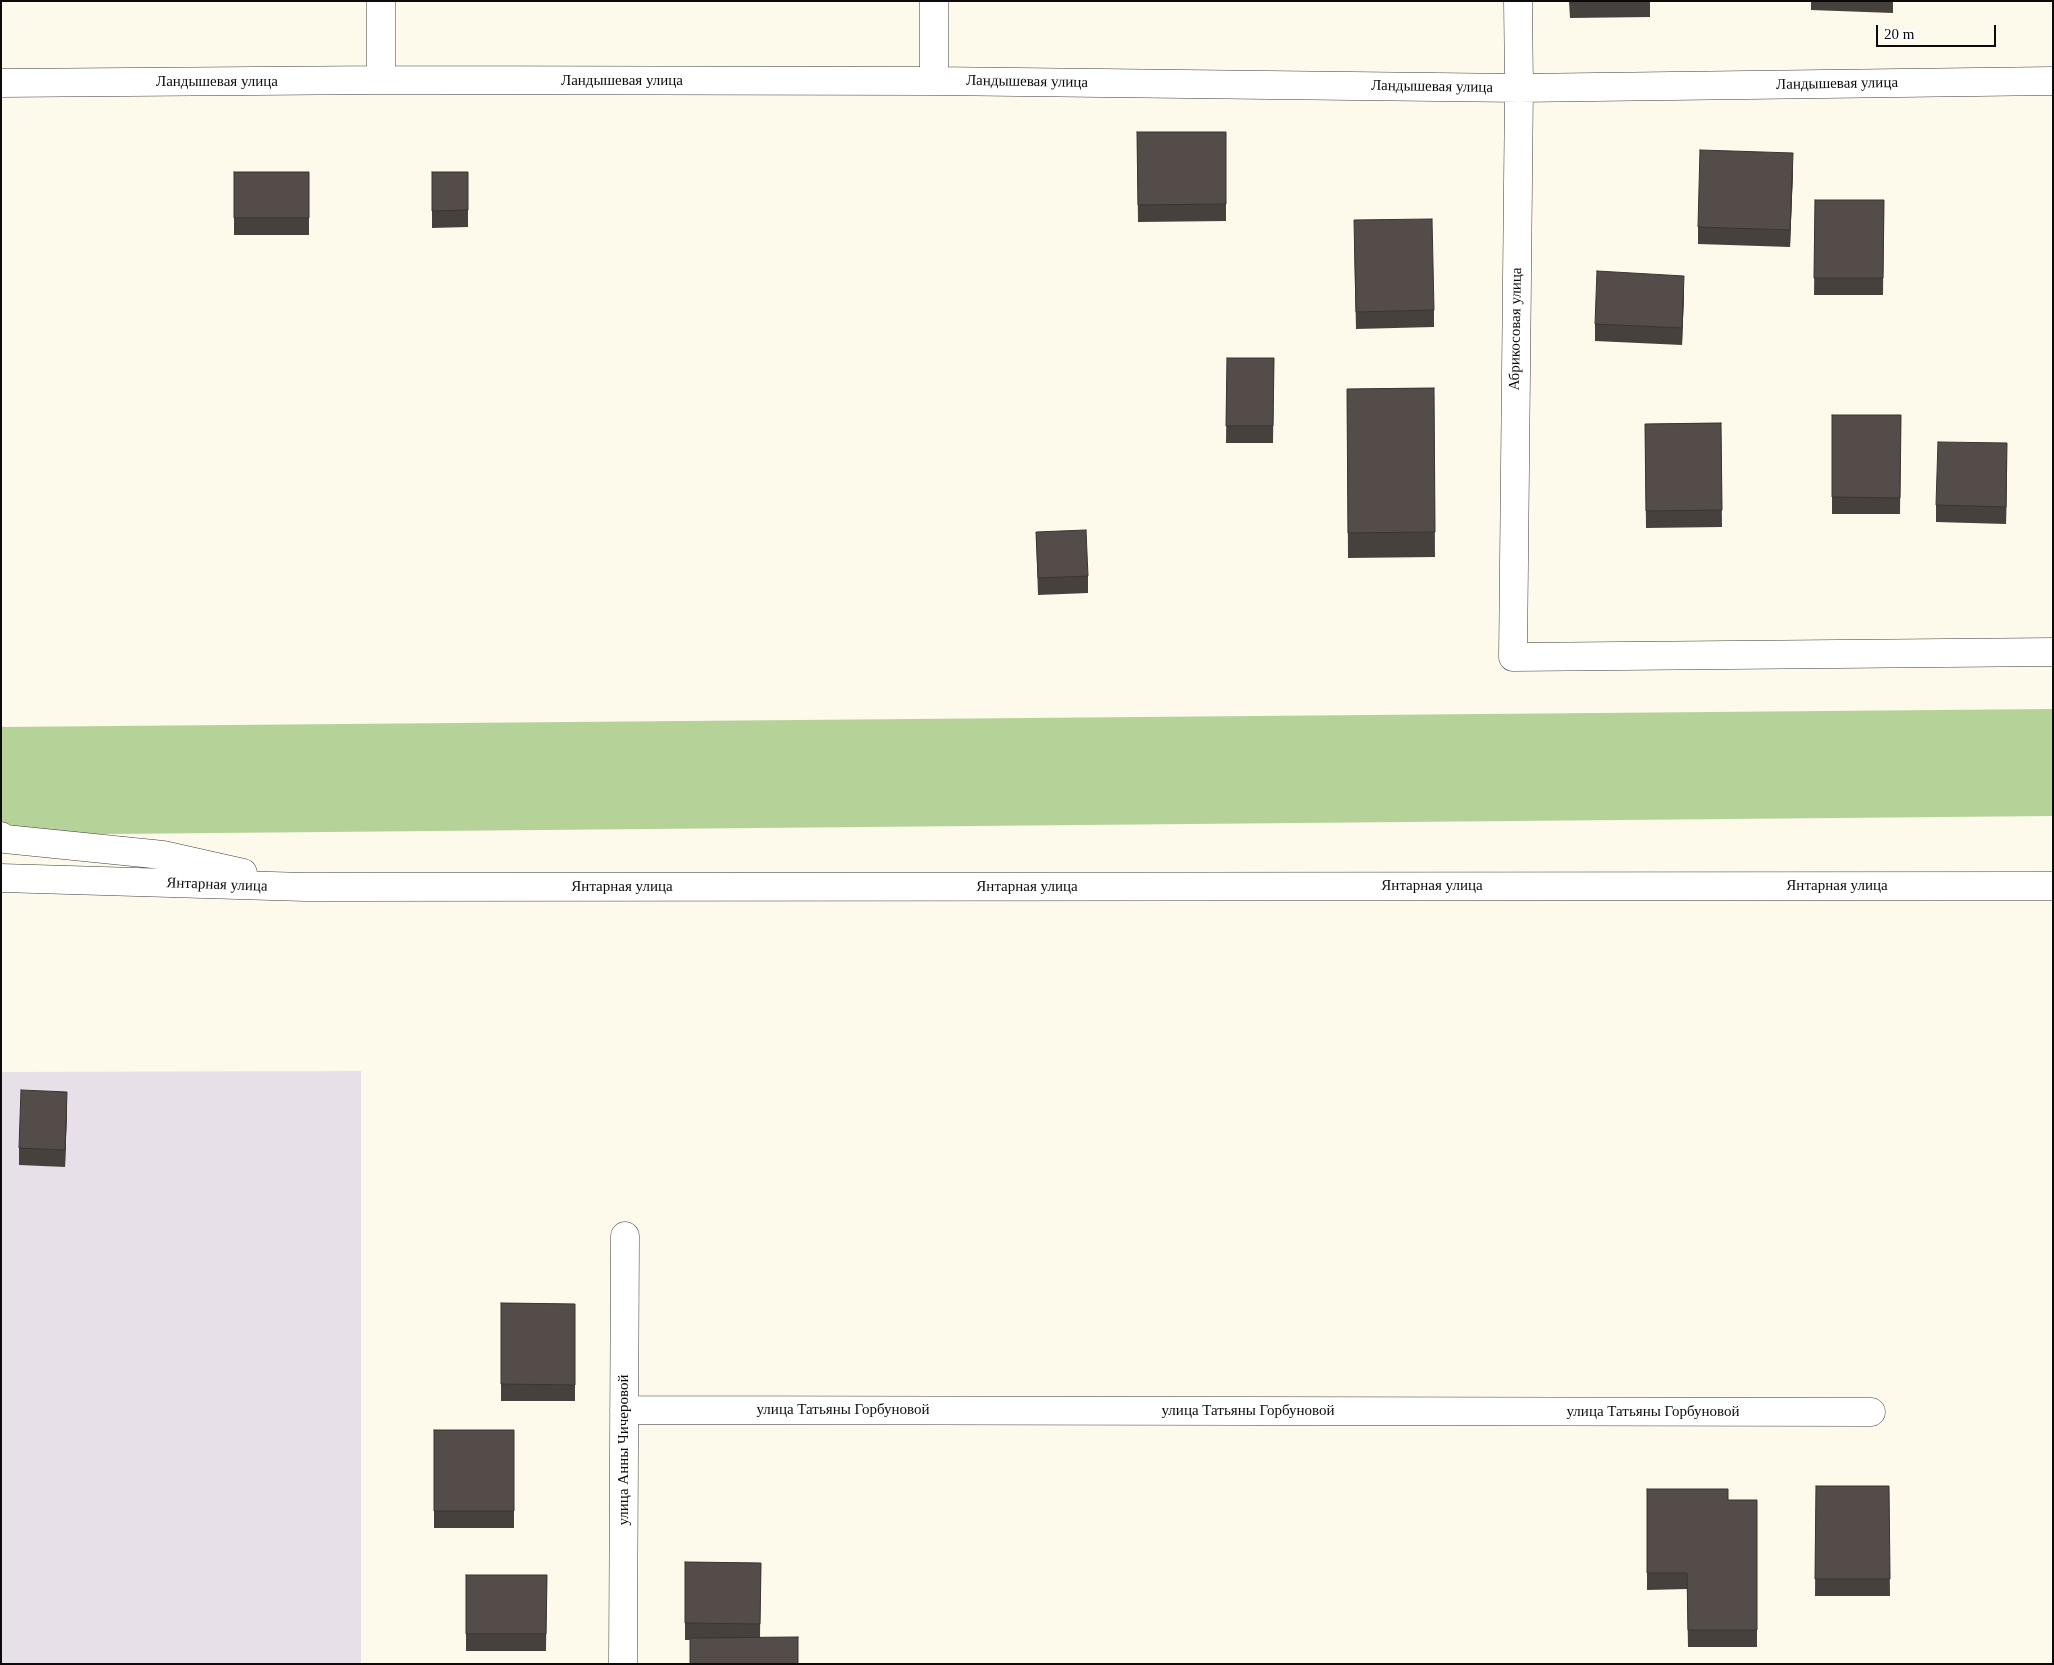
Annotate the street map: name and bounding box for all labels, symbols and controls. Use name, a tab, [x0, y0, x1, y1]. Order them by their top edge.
scale bar	[1879, 15, 1999, 47]
text: 20 m	[1884, 26, 1914, 42]
street label: Ландышевая улица	[561, 72, 683, 90]
street label: Ландышевая улица	[966, 72, 1088, 92]
street label: Ландышевая улица	[156, 73, 278, 91]
street label: Ландышевая улица	[1776, 74, 1898, 94]
street label: Ландышевая улица	[1371, 77, 1493, 97]
street label: Абрикосовая улица	[1506, 267, 1526, 391]
street label: Янтарная улица	[166, 874, 268, 896]
street label: Янтарная улица	[1381, 877, 1483, 895]
street label: Янтарная улица	[1786, 877, 1888, 895]
street label: Янтарная улица	[571, 878, 673, 896]
street label: Янтарная улица	[976, 878, 1078, 896]
street label: улица Анны Чичеровой	[615, 1375, 633, 1525]
street label: улица Татьяны Горбуновой	[757, 1401, 929, 1419]
street label: улица Татьяны Горбуновой	[1162, 1402, 1334, 1420]
street label: улица Татьяны Горбуновой	[1567, 1403, 1739, 1421]

